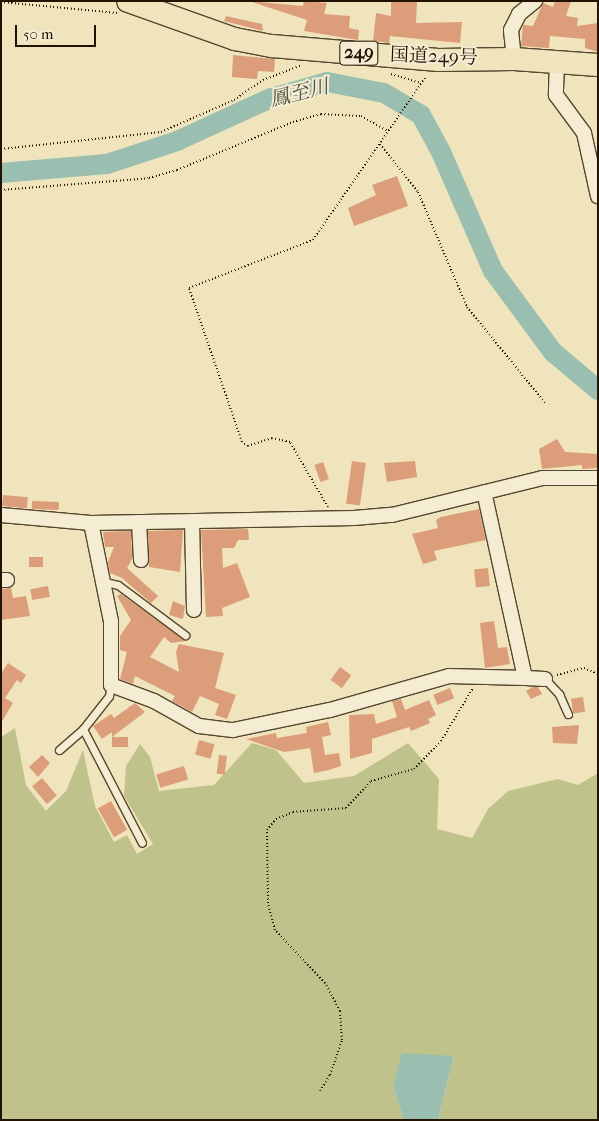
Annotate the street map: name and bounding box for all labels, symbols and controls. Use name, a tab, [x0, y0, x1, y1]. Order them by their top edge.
scale bar	[18, 15, 99, 47]
text: 50 m	[23, 25, 53, 43]
road number: 249	[339, 38, 379, 68]
street label: 国道249号	[390, 44, 478, 70]
water label: 鳳至川	[267, 74, 331, 112]

